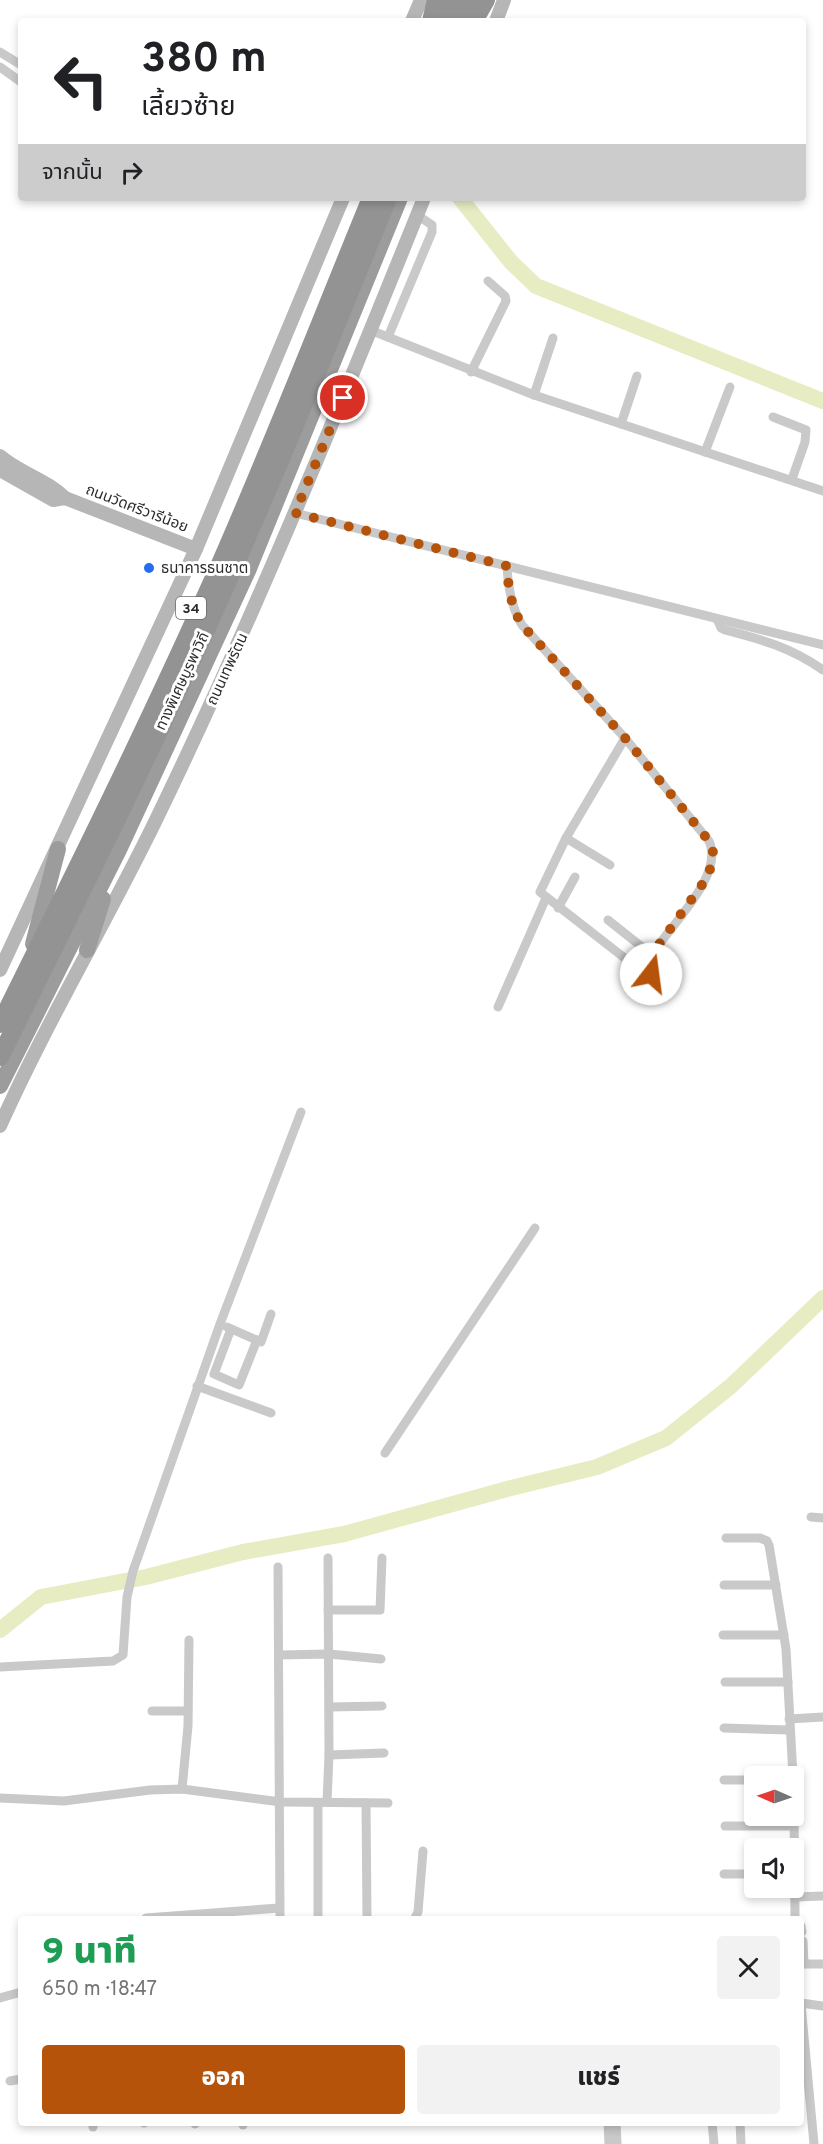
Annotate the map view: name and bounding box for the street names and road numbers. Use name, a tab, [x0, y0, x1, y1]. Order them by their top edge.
street label: ถนนวัดศรีวารีน้อย	[83, 481, 190, 538]
road number: 34	[176, 597, 206, 619]
street label: ทางพิเศษบูรพาวิถี	[152, 629, 214, 734]
street label: ถนนเทพรัตน	[203, 631, 253, 709]

